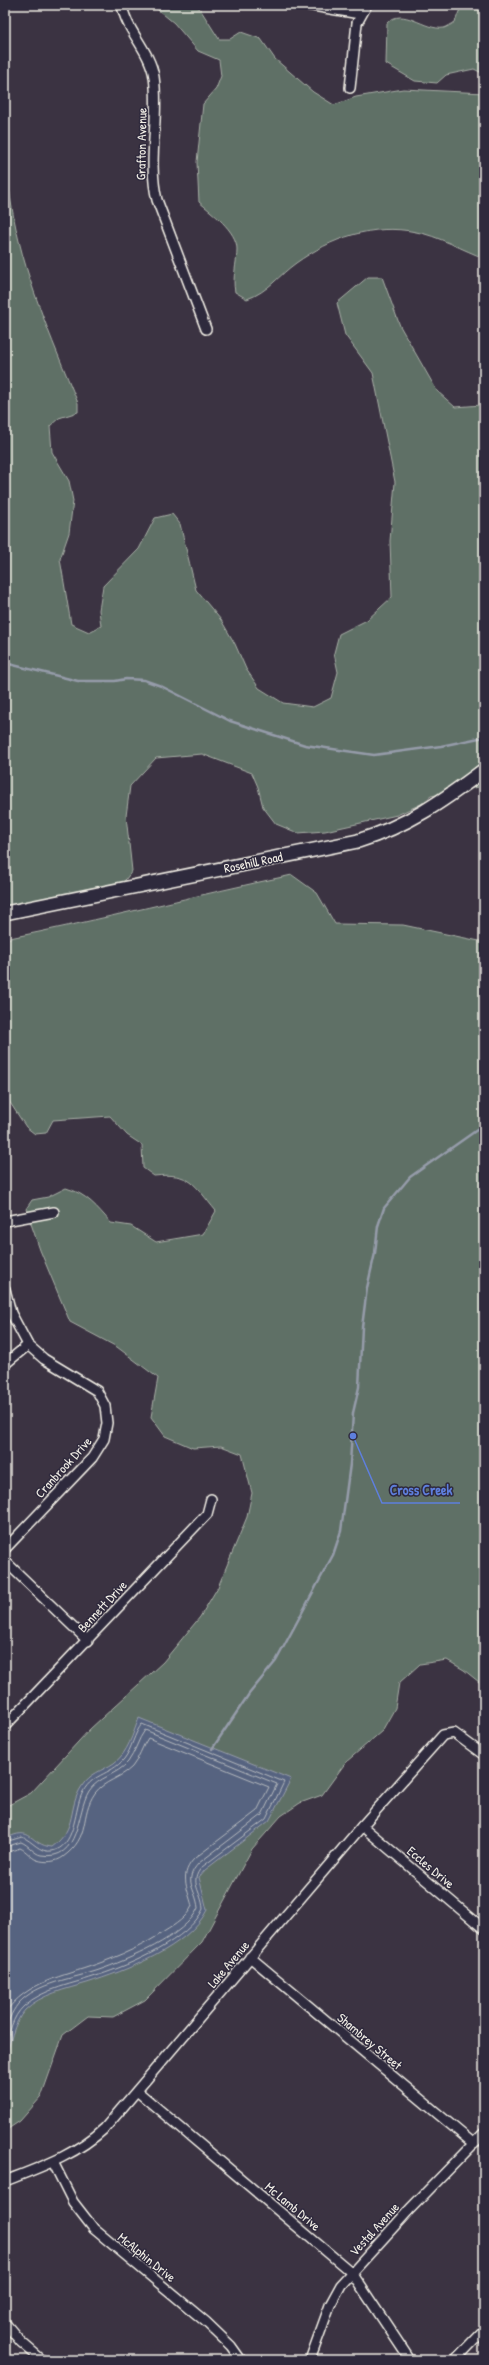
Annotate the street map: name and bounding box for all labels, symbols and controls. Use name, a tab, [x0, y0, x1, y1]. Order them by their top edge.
street label: Grafton Avenue	[131, 108, 151, 180]
street label: Rosehill Road	[222, 847, 284, 877]
street label: Cranbrook Drive	[31, 1432, 95, 1502]
callout: Cross Creek	[382, 1477, 460, 1503]
text: Cross Creek	[390, 1480, 453, 1499]
street label: Bennett Drive	[73, 1576, 131, 1636]
street label: Eccles Drive	[403, 1842, 459, 1892]
street label: Lake Avenue	[203, 1937, 253, 1991]
street label: Shambrey Street	[334, 2009, 407, 2074]
street label: Mc Lamb Drive	[261, 2177, 325, 2235]
street label: Vestal Avenue	[345, 2198, 403, 2260]
street label: McAlphin Drive	[114, 2228, 180, 2286]

